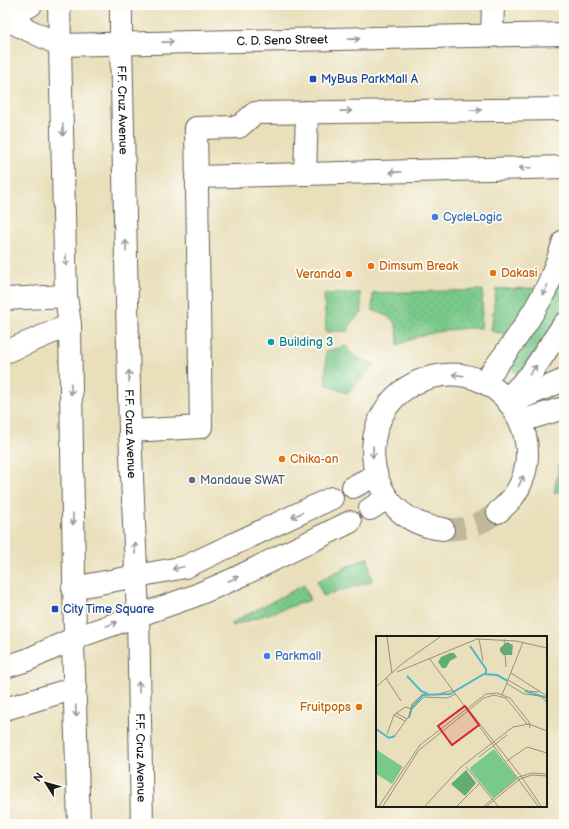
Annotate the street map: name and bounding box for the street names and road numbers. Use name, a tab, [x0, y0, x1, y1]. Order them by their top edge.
street label: C. D. Seno Street	[236, 32, 328, 49]
street label: F.F. Cruz Avenue	[114, 65, 131, 155]
street label: F.F. Cruz Avenue	[121, 389, 139, 479]
street label: F.F. Cruz Avenue	[132, 713, 149, 802]

